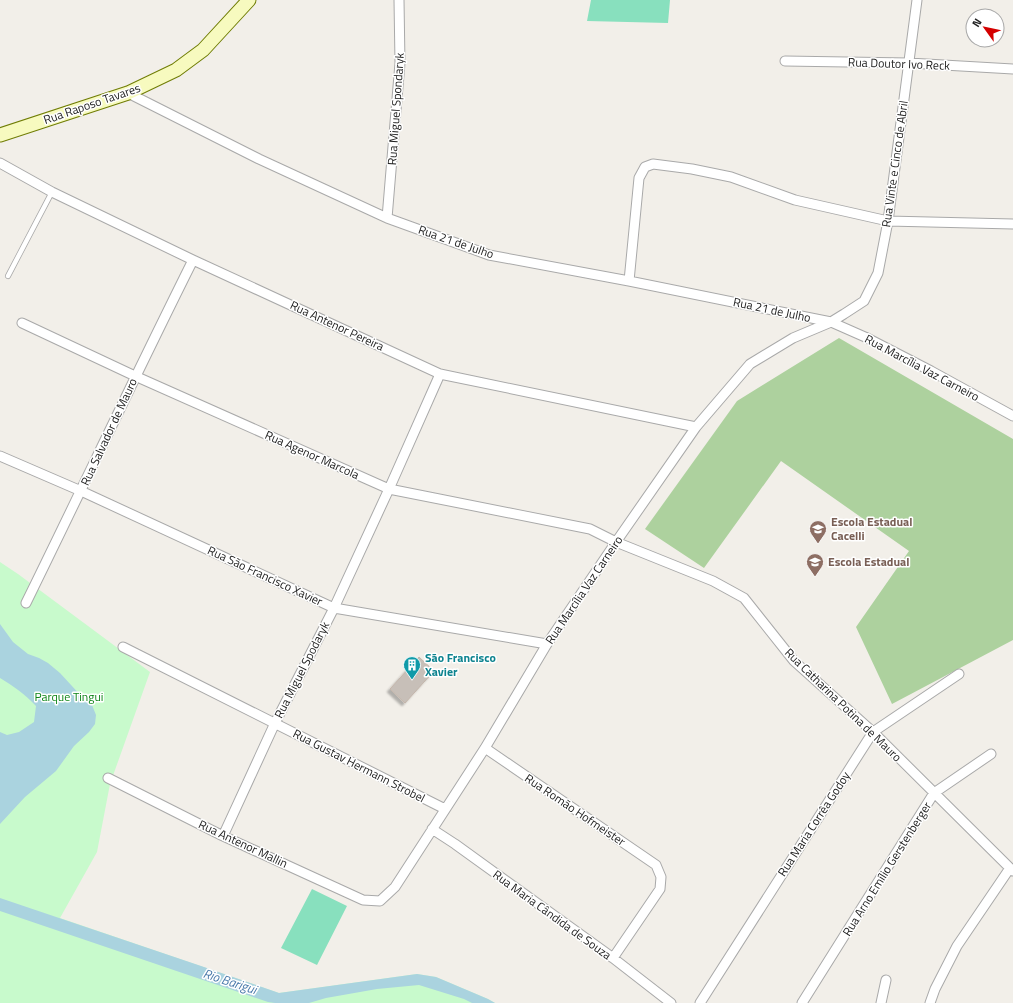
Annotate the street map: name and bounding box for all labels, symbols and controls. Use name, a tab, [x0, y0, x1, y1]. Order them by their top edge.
north arrow	[965, 8, 1005, 48]
text: N	[968, 15, 985, 30]
street label: Rua Miguel Spondaryk	[382, 52, 409, 166]
street label: Rua Doutor Ivo Reck	[848, 52, 951, 75]
street label: Rua Raposo Tavares	[41, 78, 143, 129]
street label: Rua Vinte e Cinco de Abril	[876, 99, 913, 229]
street label: Rua 21 de Julho	[416, 220, 497, 263]
street label: Rua 21 de Julho	[732, 292, 813, 327]
street label: Rua Antenor Pereira	[287, 295, 387, 356]
street label: Rua Marcília Vaz Carneiro	[862, 329, 983, 406]
street label: Rua Salvador de Mauro	[75, 375, 142, 489]
street label: Rua Agenor Marcola	[262, 425, 362, 484]
place label: Escola Estadual Cacelli	[831, 512, 912, 545]
school or university icon: Escola Estadual Cacelli	[808, 519, 828, 544]
street label: Rua Marcília Vaz Carneiro	[540, 532, 627, 648]
street label: Rua São Francisco Xavier	[204, 540, 326, 611]
school or university icon: Escola Estadual	[805, 552, 825, 577]
place label: Escola Estadual	[828, 552, 909, 571]
street label: Rua Miguel Spodaryk	[269, 618, 334, 721]
street label: Rua Catharina Potina de Mauro	[780, 643, 906, 766]
place label: São Francisco Xavier	[425, 648, 496, 681]
building icon: São Francisco Xavier	[402, 655, 422, 680]
park label: Parque Tingui	[34, 687, 104, 706]
street label: Rua Gustav Hermann Strobel	[290, 724, 429, 807]
street label: Rua Maria Corrêa Godoy	[772, 767, 855, 880]
street label: Rua Romão Hofmeister	[521, 769, 630, 850]
street label: Rua Arno Emílio Gerstenberger	[837, 798, 936, 940]
street label: Rua Antenor Mallin	[195, 815, 291, 873]
street label: Rua Maria Cândida de Souza	[489, 865, 616, 964]
water label: Rio Barigui	[201, 963, 261, 999]

